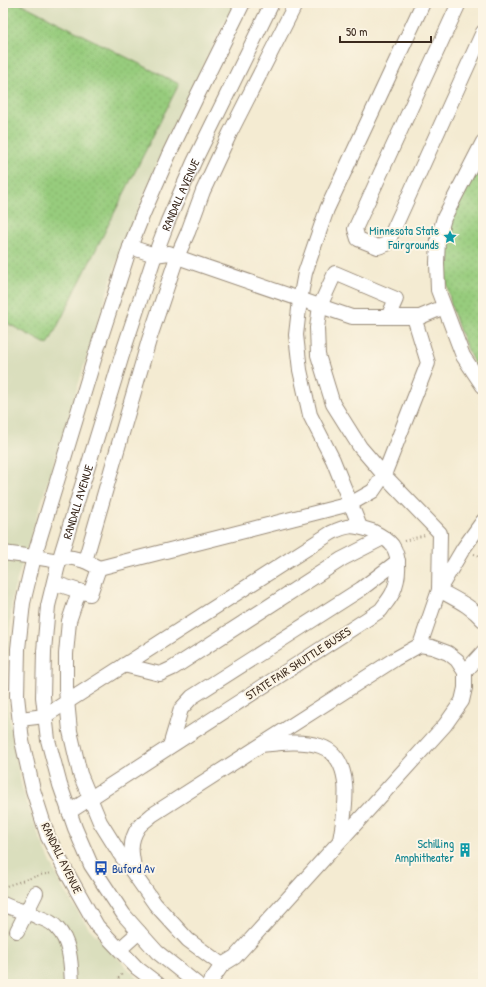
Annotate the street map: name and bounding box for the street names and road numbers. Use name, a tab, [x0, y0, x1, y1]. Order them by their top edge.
street label: RANDALL AVENUE	[157, 155, 203, 233]
street label: RANDALL AVENUE	[58, 462, 97, 541]
street label: STATE FAIR SHUTTLE BUSES	[242, 622, 354, 704]
street label: RANDALL AVENUE	[37, 820, 87, 897]

